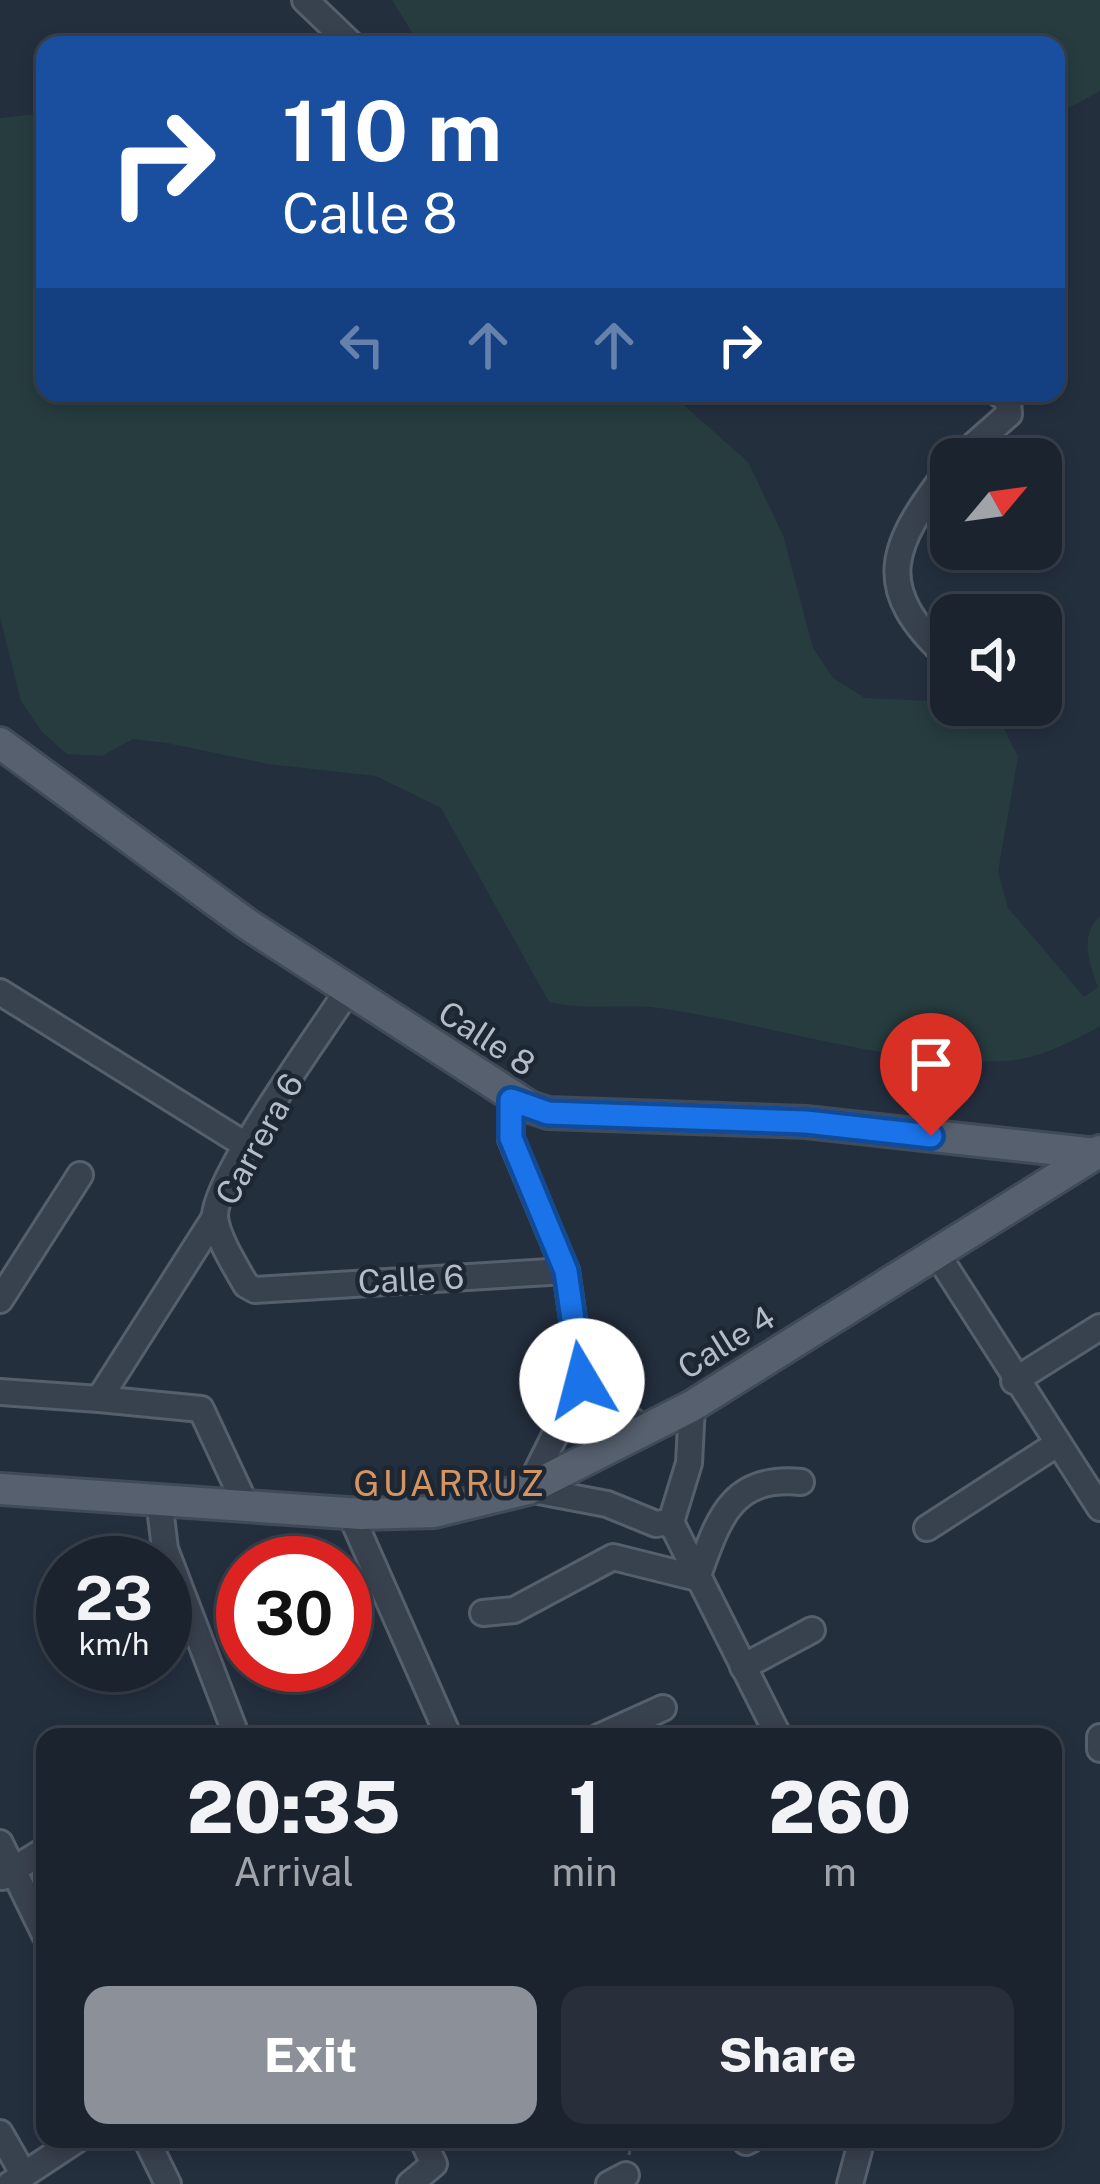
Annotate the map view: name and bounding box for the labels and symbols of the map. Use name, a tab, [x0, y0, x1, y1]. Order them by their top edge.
north arrow	[930, 438, 1062, 570]
street label: Calle 8	[432, 993, 542, 1083]
pin	[880, 1013, 982, 1136]
street label: Carrera 6	[207, 1067, 311, 1211]
street label: Calle 6	[357, 1257, 465, 1301]
street label: Calle 4	[671, 1298, 781, 1386]
position arrow	[519, 1318, 645, 1444]
district label: GUARRUZ	[353, 1462, 547, 1504]
speed limit sign: 30	[216, 1536, 372, 1692]

